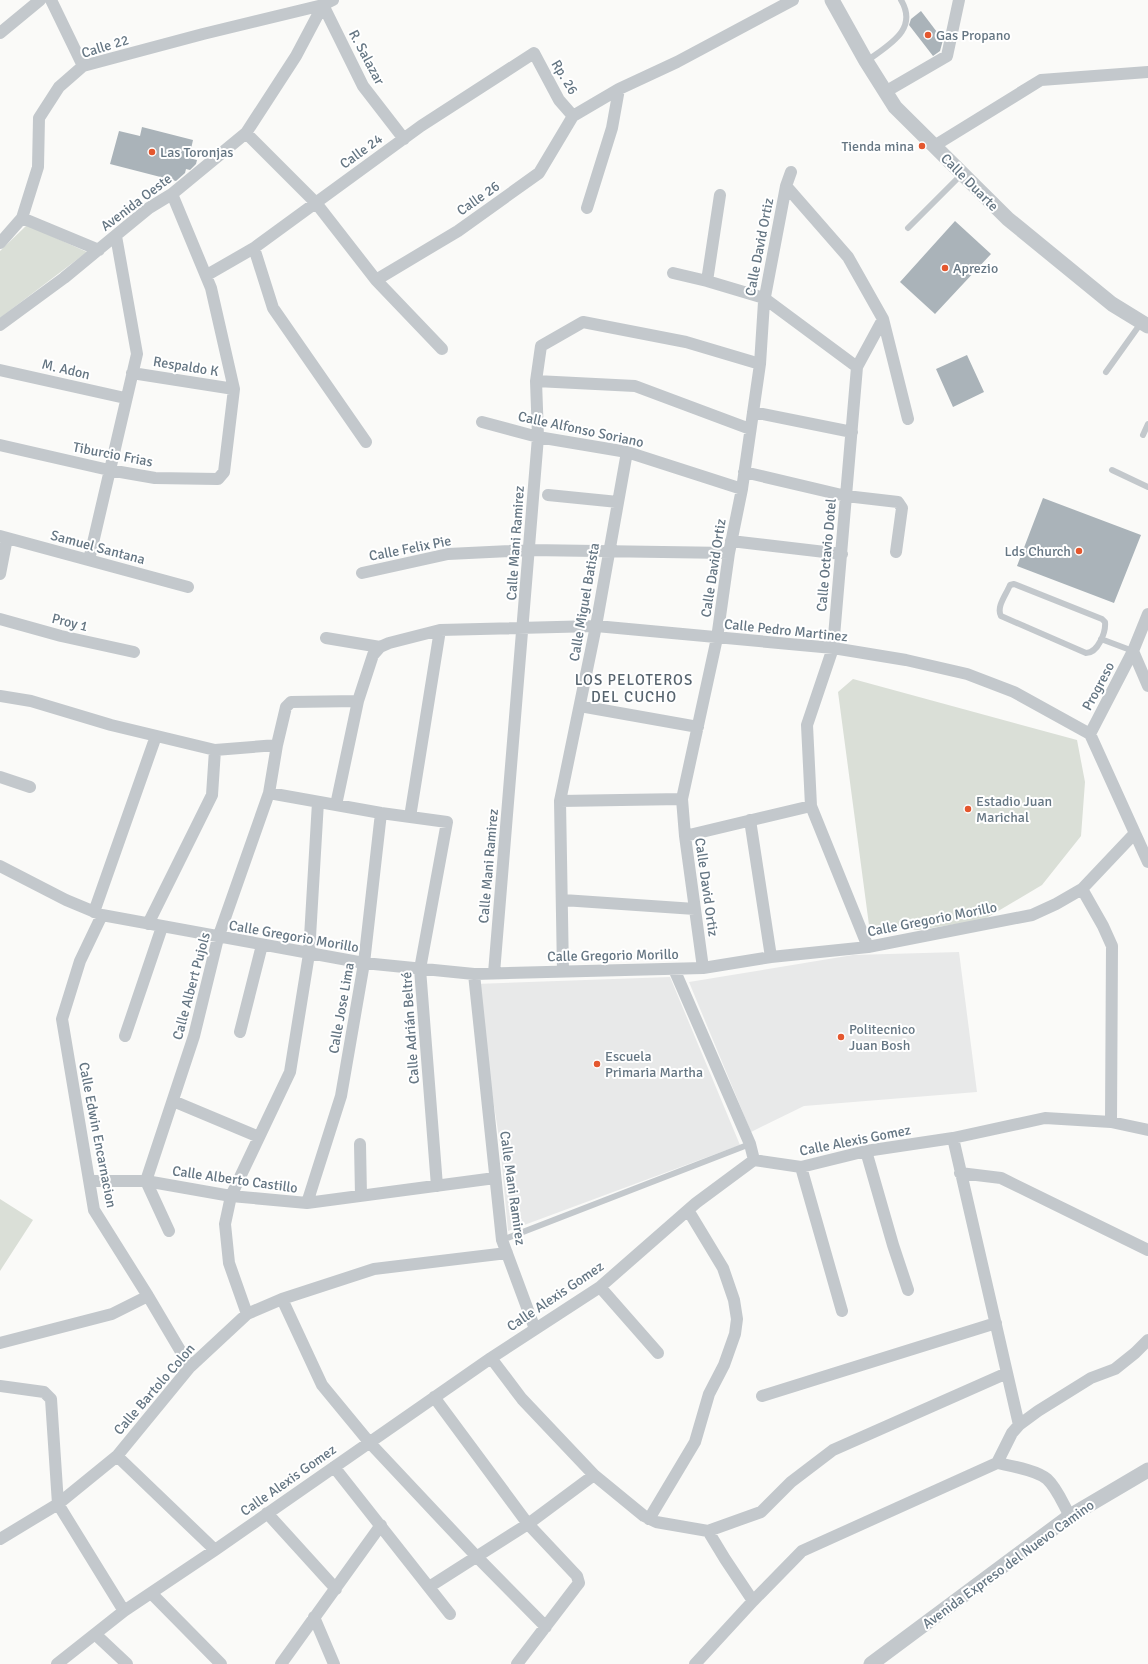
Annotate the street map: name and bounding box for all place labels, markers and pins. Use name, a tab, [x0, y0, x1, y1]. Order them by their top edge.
place label: Gas Propano	[936, 27, 1011, 44]
marker: Gas Propano	[923, 30, 933, 40]
place label: Tienda mina	[841, 138, 914, 155]
marker: Tienda mina	[917, 141, 927, 151]
place label: Las Toronjas	[160, 144, 233, 161]
marker: Las Toronjas	[147, 147, 157, 157]
place label: Aprezio	[953, 260, 998, 277]
marker: Aprezio	[940, 263, 950, 273]
place label: Lds Church	[1005, 543, 1071, 560]
marker: Lds Church	[1074, 546, 1084, 556]
place label: Estadio Juan Marichal	[976, 793, 1052, 826]
marker: Estadio Juan Marichal	[963, 804, 973, 814]
place label: Politecnico Juan Bosh	[849, 1021, 915, 1054]
marker: Politecnico Juan Bosh	[836, 1032, 846, 1042]
place label: Escuela Primaria Martha	[605, 1048, 703, 1081]
marker: Escuela Primaria Martha	[592, 1059, 602, 1069]

